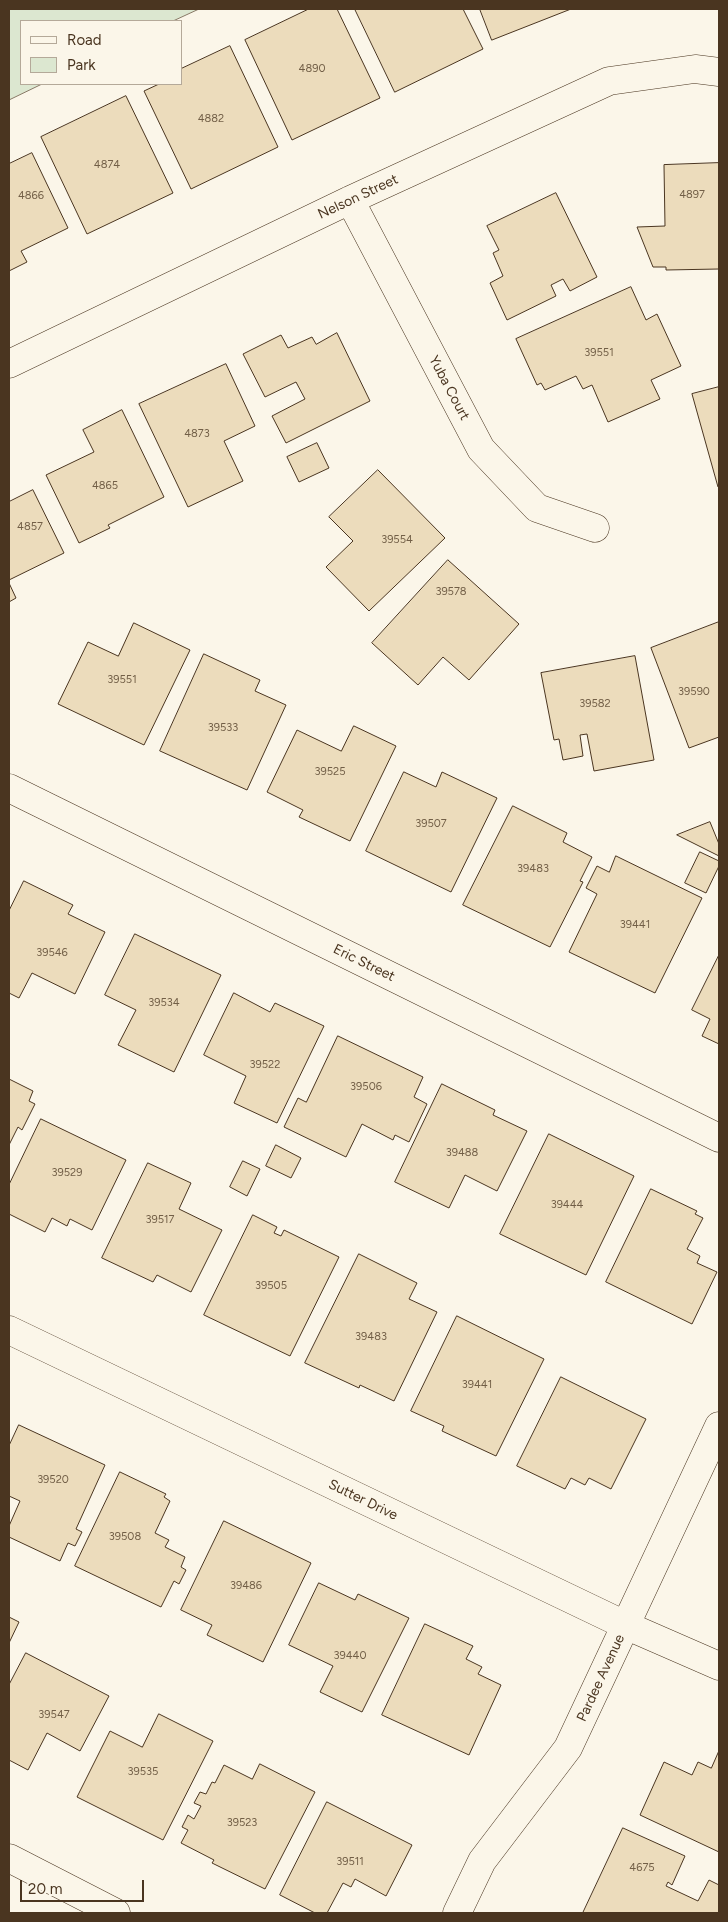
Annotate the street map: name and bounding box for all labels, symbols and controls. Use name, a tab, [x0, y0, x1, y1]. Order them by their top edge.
legend	[20, 20, 182, 85]
text: Road	[67, 31, 102, 49]
text: Park	[67, 56, 96, 74]
house number: 4890	[299, 62, 325, 76]
house number: 4882	[198, 112, 224, 126]
house number: 4874	[94, 158, 120, 172]
street label: Nelson Street	[315, 171, 401, 223]
house number: 4897	[679, 188, 705, 202]
house number: 4866	[18, 189, 44, 203]
house number: 39551	[584, 346, 614, 360]
street label: Yuba Court	[425, 353, 473, 423]
house number: 4873	[184, 427, 210, 441]
house number: 4865	[92, 479, 118, 493]
house number: 4857	[17, 520, 43, 534]
house number: 39554	[381, 533, 413, 547]
house number: 39578	[435, 585, 467, 599]
house number: 39551	[107, 673, 137, 687]
house number: 39590	[678, 685, 710, 699]
house number: 39582	[579, 697, 611, 711]
house number: 39533	[208, 721, 238, 735]
house number: 39525	[314, 765, 346, 779]
house number: 39507	[415, 817, 447, 831]
house number: 39483	[517, 862, 549, 876]
house number: 39441	[620, 918, 650, 932]
street label: Eric Street	[330, 941, 398, 985]
house number: 39546	[36, 946, 68, 960]
house number: 39534	[148, 996, 180, 1010]
house number: 39522	[250, 1058, 280, 1072]
house number: 39506	[350, 1080, 382, 1094]
house number: 39488	[446, 1146, 478, 1160]
house number: 39529	[52, 1166, 82, 1180]
house number: 39444	[551, 1198, 583, 1212]
house number: 39517	[146, 1213, 174, 1227]
house number: 39505	[255, 1279, 287, 1293]
house number: 39483	[355, 1330, 387, 1344]
house number: 39441	[462, 1378, 492, 1392]
house number: 39520	[37, 1473, 69, 1487]
street label: Sutter Drive	[326, 1476, 400, 1524]
house number: 39508	[109, 1530, 141, 1544]
house number: 39486	[230, 1579, 262, 1593]
street label: Pardee Avenue	[573, 1632, 629, 1724]
house number: 39440	[334, 1649, 366, 1663]
house number: 39547	[38, 1708, 70, 1722]
house number: 39535	[128, 1765, 158, 1779]
house number: 39523	[227, 1816, 257, 1830]
house number: 39511	[336, 1855, 364, 1869]
house number: 4675	[629, 1861, 655, 1875]
scale bar	[22, 1870, 146, 1902]
text: 20 m	[28, 1880, 62, 1898]

